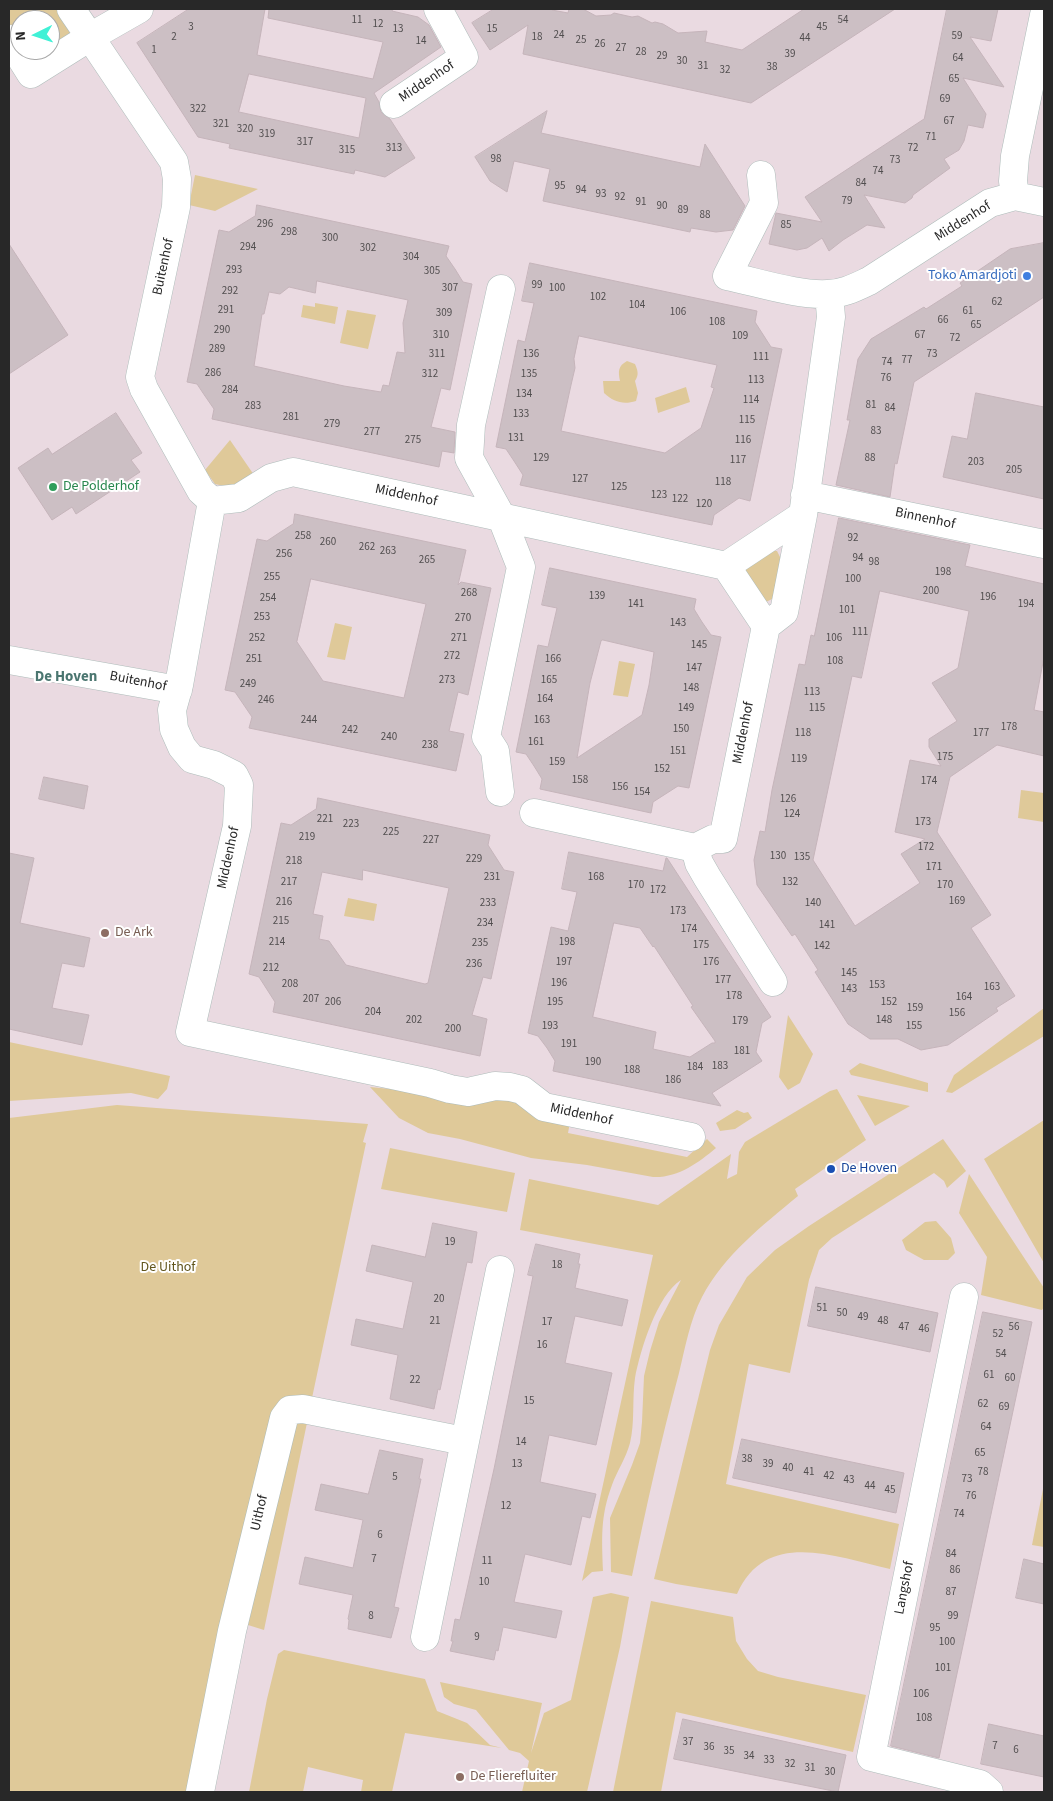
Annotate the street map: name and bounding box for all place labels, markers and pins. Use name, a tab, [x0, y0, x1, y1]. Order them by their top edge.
place label: Toko Amardjoti	[928, 268, 1017, 284]
marker: Toko Amardjoti	[1021, 270, 1033, 282]
place label: De Polderhof	[63, 479, 139, 495]
marker: De Polderhof	[47, 481, 59, 493]
place label: De Ark	[115, 925, 153, 941]
marker: De Ark	[99, 927, 111, 939]
place label: De Hoven	[841, 1161, 897, 1177]
marker: De Hoven	[825, 1163, 837, 1175]
place label: De Flierefluiter	[470, 1769, 556, 1785]
marker: De Flierefluiter	[454, 1771, 466, 1783]

